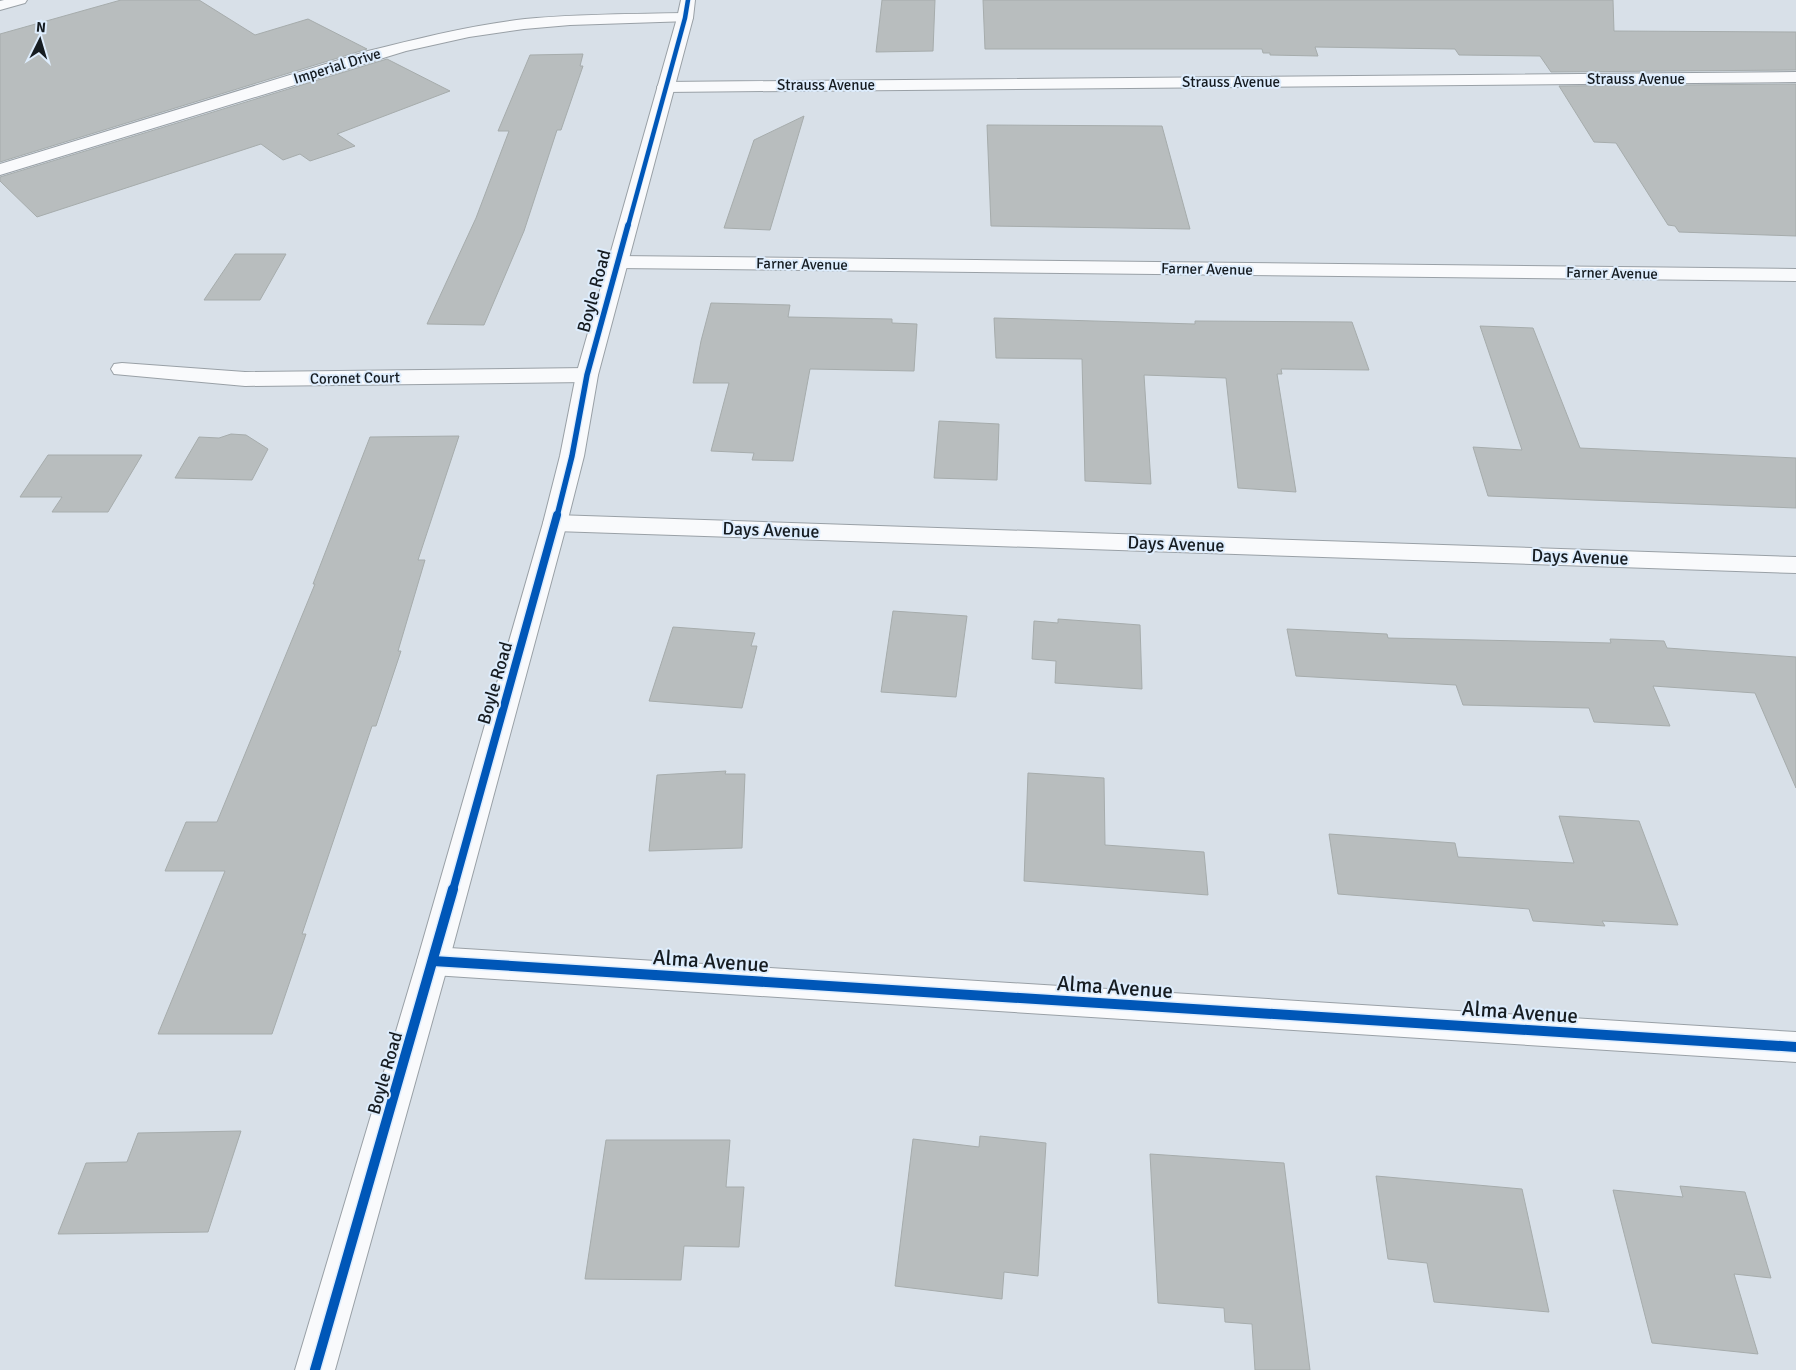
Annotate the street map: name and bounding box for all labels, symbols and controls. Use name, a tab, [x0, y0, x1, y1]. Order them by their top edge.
north arrow	[15, 15, 65, 65]
text: N	[35, 19, 47, 36]
street label: Imperial Drive	[291, 44, 383, 88]
street label: Strauss Avenue	[1587, 70, 1685, 88]
street label: Strauss Avenue	[1182, 73, 1280, 91]
street label: Strauss Avenue	[777, 76, 875, 94]
street label: Boyle Road	[572, 247, 616, 335]
street label: Farner Avenue	[756, 254, 848, 274]
street label: Farner Avenue	[1161, 259, 1253, 279]
street label: Farner Avenue	[1566, 263, 1658, 283]
street label: Coronet Court	[310, 368, 400, 388]
street label: Days Avenue	[722, 517, 820, 543]
street label: Days Avenue	[1127, 531, 1225, 557]
street label: Days Avenue	[1531, 544, 1629, 570]
street label: Boyle Road	[473, 639, 517, 727]
street label: Alma Avenue	[652, 944, 770, 978]
street label: Alma Avenue	[1056, 970, 1174, 1004]
street label: Alma Avenue	[1461, 995, 1579, 1029]
street label: Boyle Road	[363, 1029, 407, 1117]

